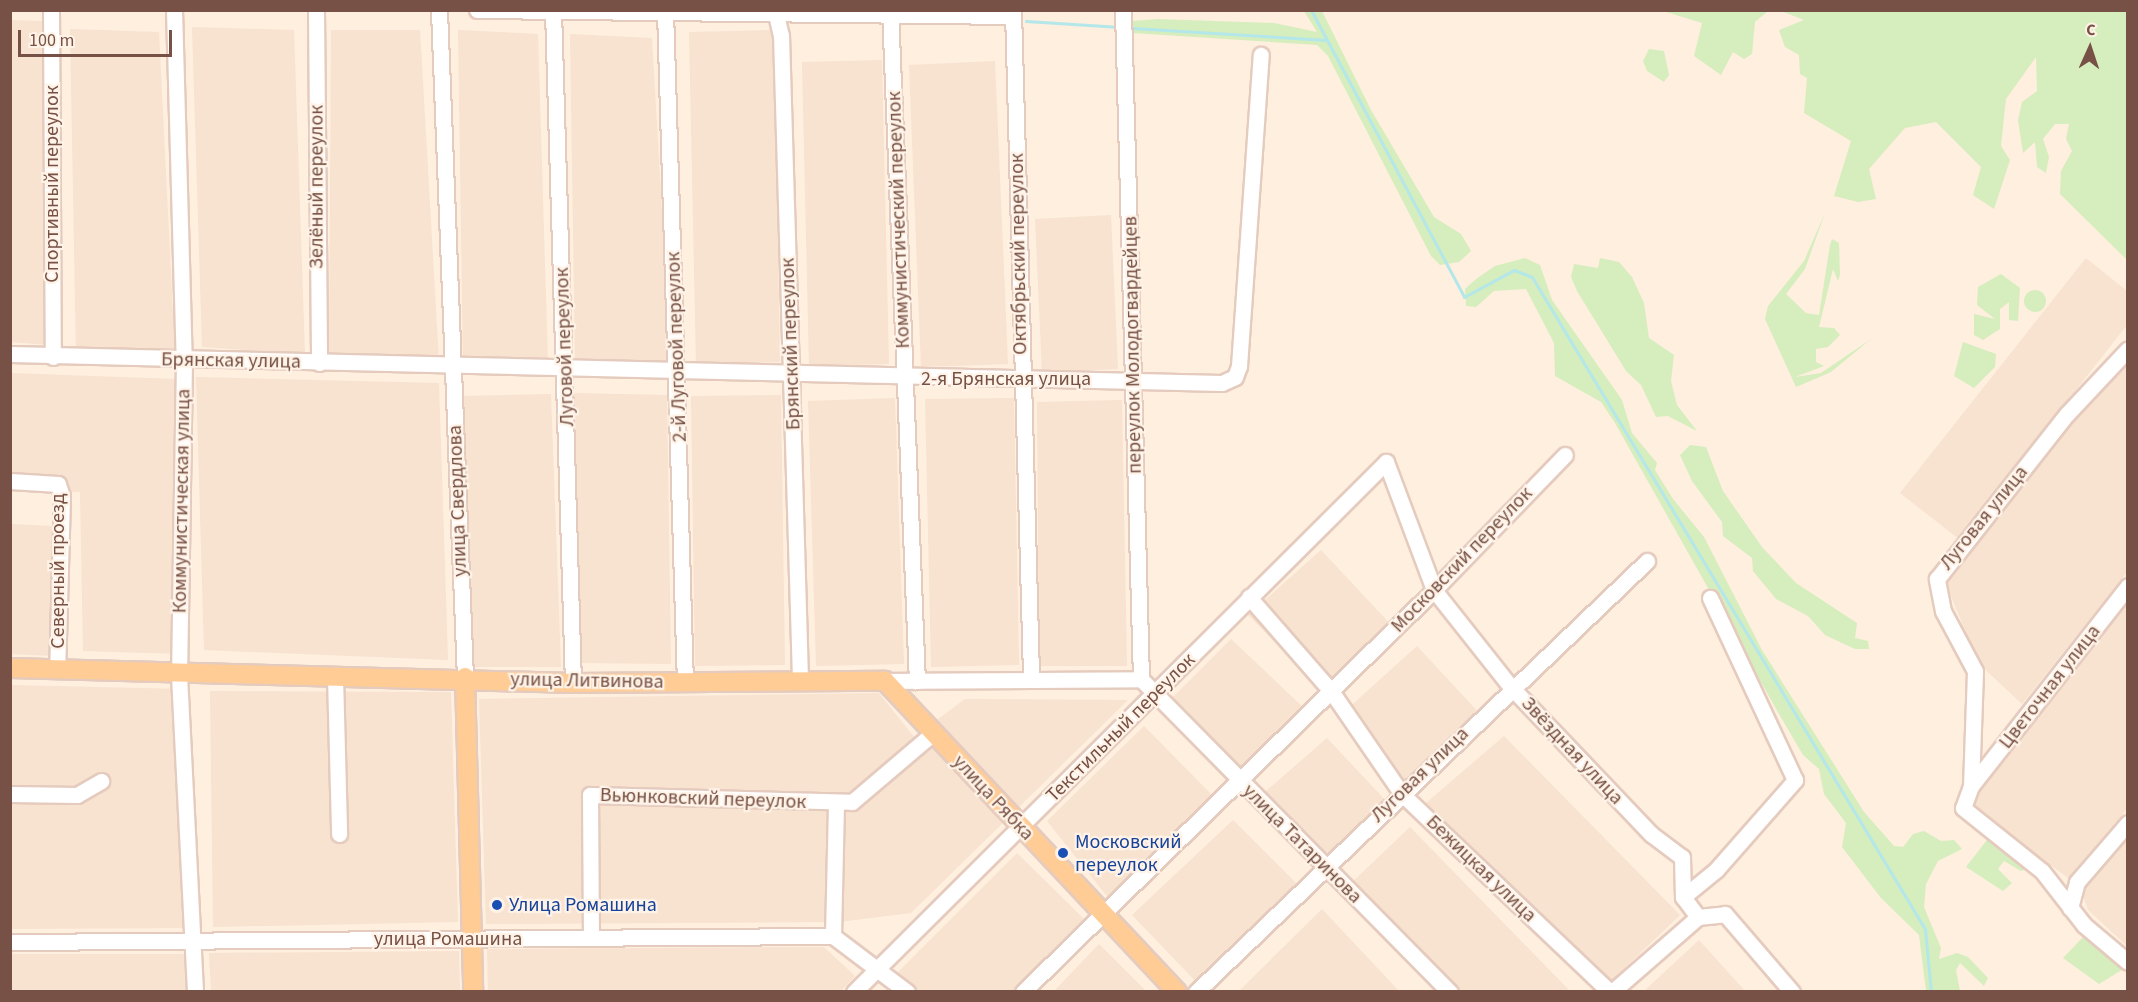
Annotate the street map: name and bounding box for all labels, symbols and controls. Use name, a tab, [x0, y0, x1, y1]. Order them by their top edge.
scale bar	[21, 18, 176, 56]
north arrow	[2060, 18, 2120, 78]
text: С	[2086, 19, 2096, 41]
text: 100 m	[29, 28, 74, 53]
street label: Спортивный переулок	[40, 85, 64, 283]
street label: Коммунистический переулок	[883, 91, 915, 349]
street label: Зелёный переулок	[305, 105, 329, 269]
street label: Октябрьский переулок	[1005, 153, 1033, 355]
street label: переулок Молодогвардейцев	[1119, 216, 1147, 474]
street label: 2-й Луговой переулок	[662, 251, 692, 443]
street label: Брянский переулок	[776, 257, 806, 431]
street label: Луговой переулок	[550, 267, 580, 427]
street label: Брянская улица	[161, 348, 301, 374]
street label: 2-я Брянская улица	[921, 367, 1091, 391]
street label: Коммунистическая улица	[168, 388, 196, 614]
street label: улица Свердлова	[443, 425, 473, 577]
street label: Луговая улица	[1935, 461, 2033, 575]
street label: Московский переулок	[1386, 482, 1538, 638]
street label: Северный проезд	[46, 493, 70, 649]
street label: Цветочная улица	[1994, 620, 2106, 754]
street label: Текстильный переулок	[1041, 648, 1201, 808]
street label: улица Литвинова	[510, 668, 664, 694]
street label: Звёздная улица	[1516, 692, 1628, 810]
street label: Луговая улица	[1366, 722, 1474, 828]
street label: улица Рябка	[947, 750, 1039, 846]
street label: улица Татаринова	[1237, 779, 1367, 909]
street label: Вьюнковский переулок	[599, 783, 807, 815]
street label: Бежицкая улица	[1421, 810, 1541, 928]
place label: Московский переулок	[1075, 830, 1182, 877]
marker: Московский переулок	[1056, 846, 1070, 860]
place label: Улица Ромашина	[509, 893, 657, 917]
marker: Улица Ромашина	[490, 898, 504, 912]
street label: улица Ромашина	[374, 927, 522, 951]

